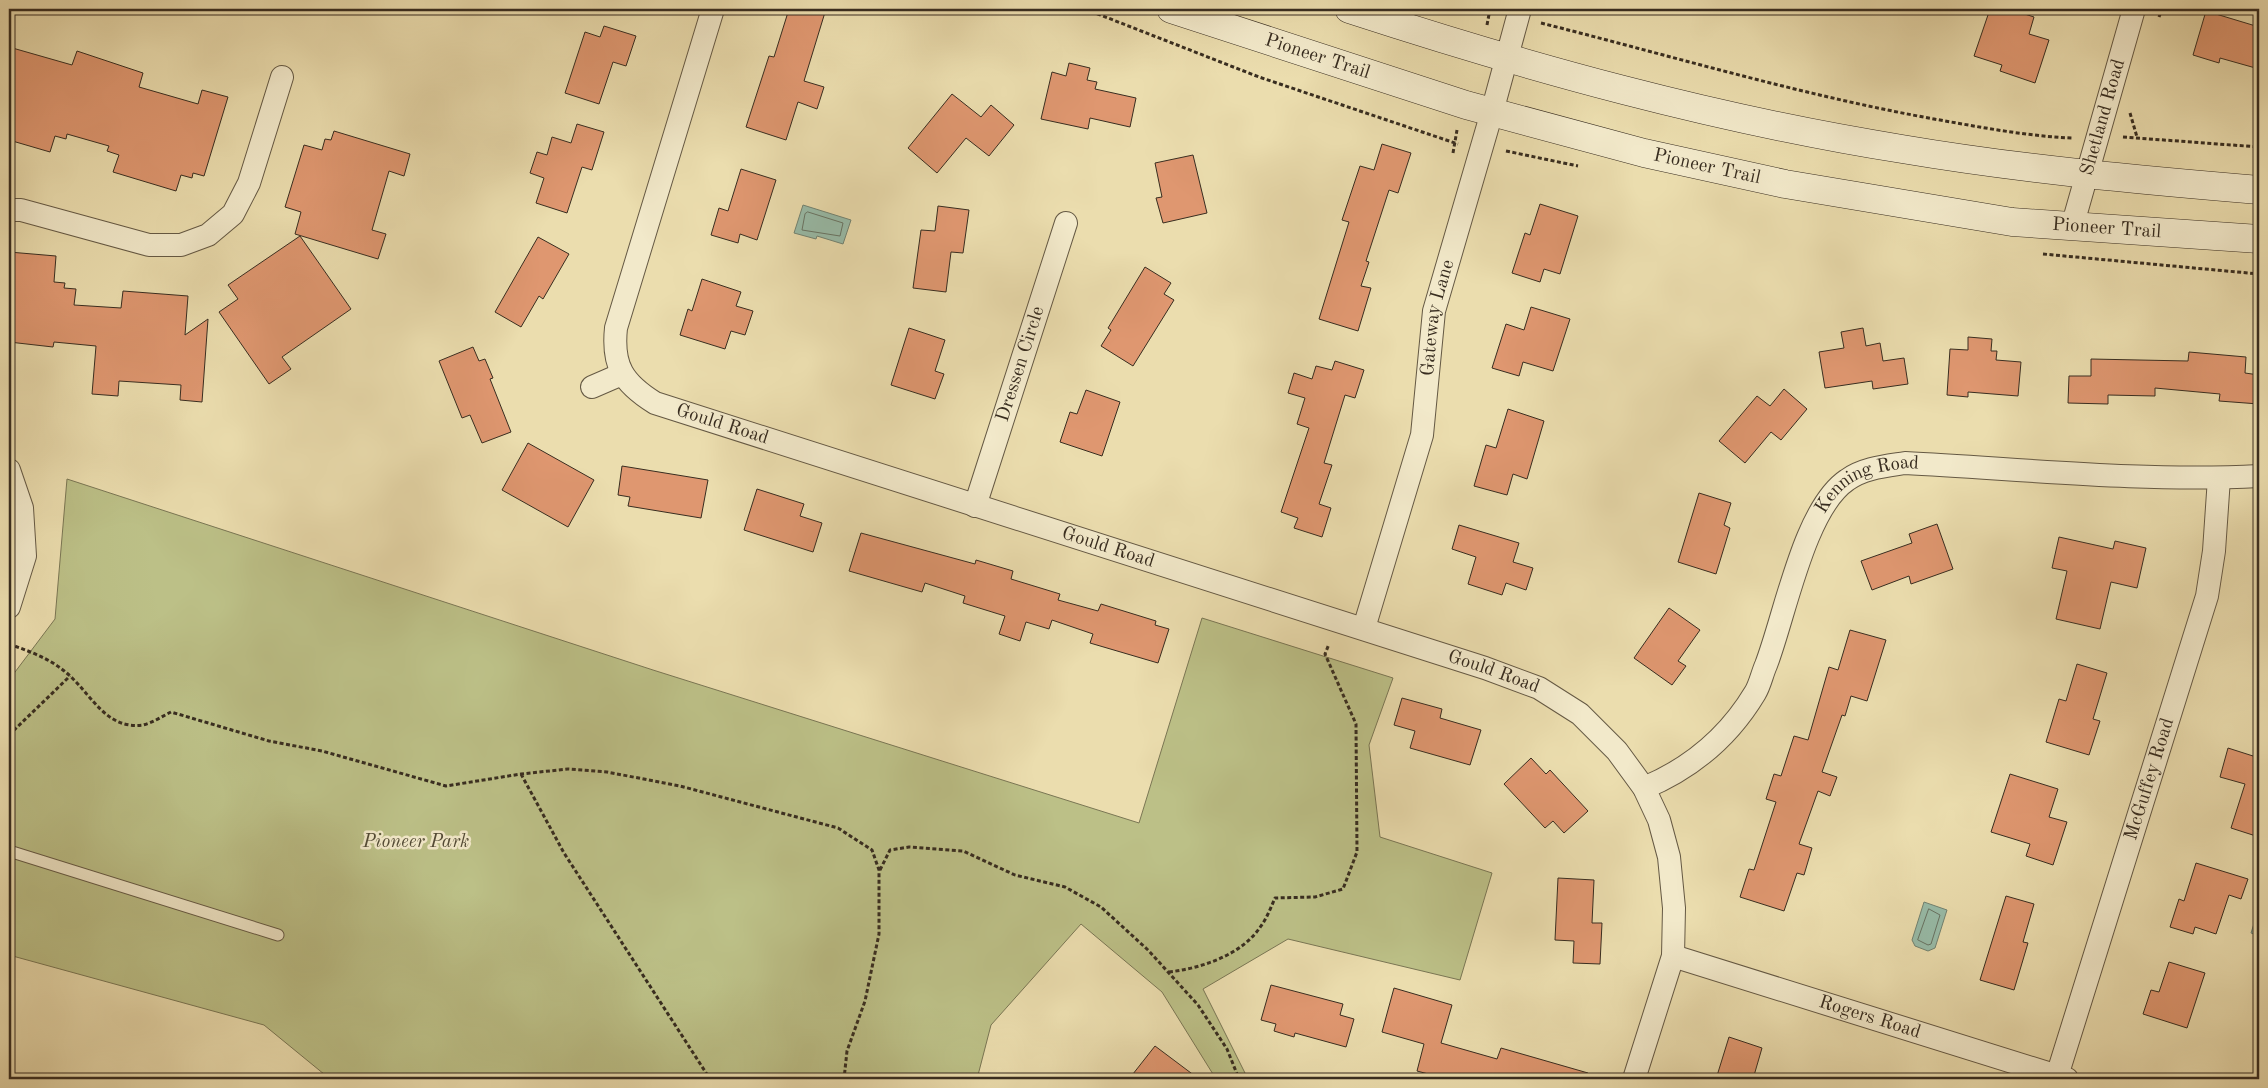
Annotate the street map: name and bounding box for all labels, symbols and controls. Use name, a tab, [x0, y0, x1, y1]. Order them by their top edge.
street label: Pioneer Trail	[1262, 31, 1372, 83]
street label: Shetland Road	[2078, 57, 2129, 178]
street label: Pioneer Trail	[1651, 146, 1762, 188]
street label: Pioneer Trail	[2051, 215, 2162, 242]
street label: Gateway Lane	[1418, 257, 1458, 377]
street label: Dressen Circle	[993, 304, 1048, 424]
street label: Gould Road	[674, 401, 771, 448]
street label: Kenning Road	[1812, 453, 1919, 517]
street label: Gould Road	[1060, 524, 1157, 571]
street label: Gould Road	[1445, 647, 1542, 697]
street label: McGuffey Road	[2122, 716, 2178, 843]
park label: Pioneer Park	[362, 833, 469, 852]
street label: Rogers Road	[1816, 993, 1923, 1042]

